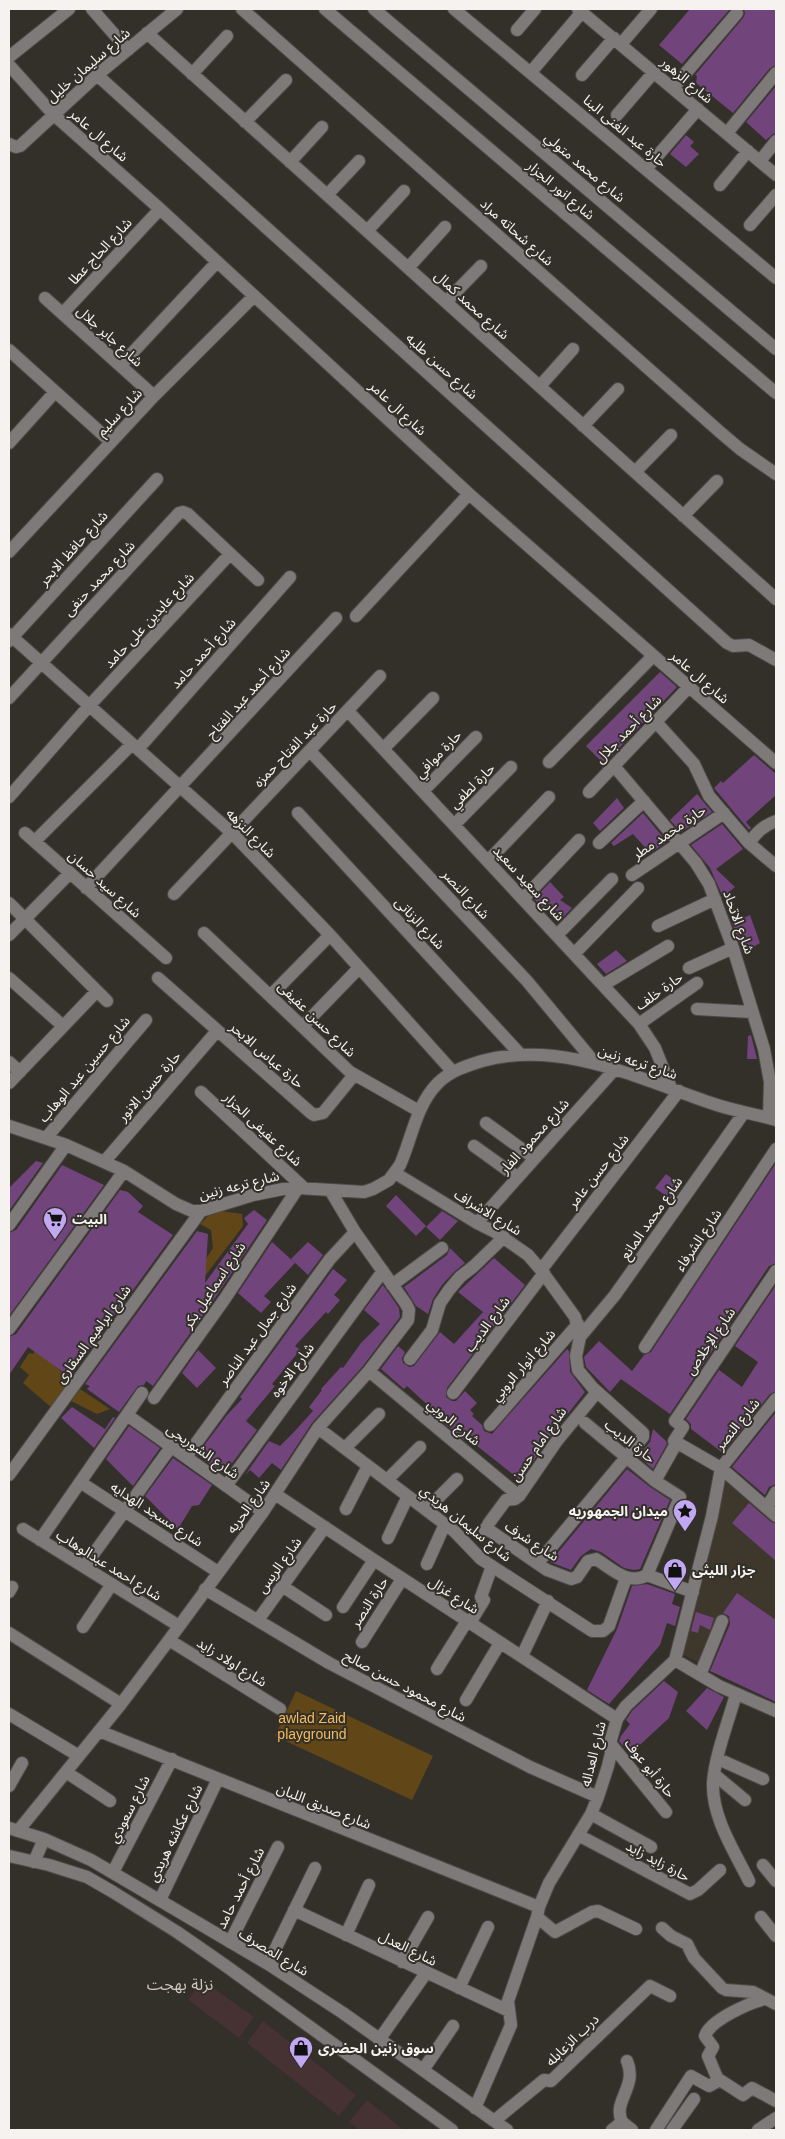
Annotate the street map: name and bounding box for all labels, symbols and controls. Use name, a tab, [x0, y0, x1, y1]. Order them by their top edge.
street label: شارع سليمان خليل	[43, 24, 135, 108]
street label: شارع الزهور	[655, 53, 716, 109]
street label: حارة عبد الغنى البنا	[580, 92, 670, 171]
street label: شارع ال عامر	[64, 105, 131, 167]
street label: شارع محمد متولي	[539, 129, 628, 208]
street label: شارع انور الجزار	[521, 156, 598, 225]
street label: شارع شحاته مراد	[475, 195, 557, 271]
street label: شارع الحاج عطا	[65, 214, 137, 290]
street label: شارع محمد كمال	[430, 267, 512, 345]
street label: شارع جابر جلال	[72, 302, 146, 372]
street label: شارع حسن طلبه	[401, 330, 481, 405]
street label: شارع ال عامر	[363, 377, 430, 441]
street label: شارع سليم	[93, 385, 147, 441]
street label: شارع حافظ الابحر	[35, 507, 113, 591]
street label: شارع محمد حنفى	[60, 537, 140, 621]
street label: شارع عابدين على حامد	[101, 569, 199, 673]
street label: شارع أحمد حامد	[167, 614, 241, 694]
street label: شارع أحمد عبد الفتاح	[202, 643, 295, 744]
street label: شارع ال عامر	[665, 647, 732, 709]
street label: شارع أحمد جلال	[591, 691, 667, 768]
street label: حارة عبد الفتاح حمزه	[250, 698, 342, 792]
street label: حارة موافي	[411, 727, 467, 784]
street label: حارة لطفي	[446, 760, 500, 814]
street label: حارة محمد مطر	[628, 802, 709, 864]
street label: شارع النزهه	[221, 805, 279, 863]
street label: شارع سعيد سعيد	[488, 842, 568, 926]
street label: شارع سيد حسان	[63, 847, 145, 923]
street label: شارع النصر	[436, 865, 493, 924]
street label: شارع الاتحاد	[717, 888, 758, 957]
street label: شارع الزناتى	[390, 894, 448, 955]
street label: حارة خلف	[632, 969, 686, 1014]
street label: شارع حسن عفيفى	[273, 978, 359, 1062]
street label: شارع حسين عبد الوهاب	[35, 1013, 135, 1127]
street label: حارة عباس الابحر	[225, 1018, 307, 1092]
street label: شارع ترعه زنين	[596, 1042, 680, 1085]
street label: حارة حسن الانور	[114, 1048, 185, 1126]
street label: شارع عفيفى الجزار	[218, 1088, 305, 1172]
street label: شارع محمود الفار	[495, 1095, 574, 1180]
street label: شارع حسن عامر	[564, 1131, 634, 1214]
street label: شارع ترعه زنين	[197, 1167, 282, 1206]
street label: شارع محمد المانع	[617, 1174, 688, 1264]
street label: شارع الاشراف	[450, 1186, 525, 1241]
supermarket icon: البيت	[42, 1206, 68, 1240]
street label: شارع الشرفاء	[671, 1206, 727, 1276]
place label: البيت	[72, 1211, 107, 1227]
street label: شارع اسماعيل بكر	[179, 1239, 251, 1334]
street label: شارع جمال عبد الناصر	[214, 1280, 302, 1391]
street label: شارع ابراهيم السقارى	[52, 1282, 136, 1388]
street label: شارع الديب	[461, 1293, 515, 1357]
street label: شارع الإخلاص	[682, 1304, 741, 1379]
street label: شارع انوار الروبي	[487, 1326, 561, 1406]
street label: شارع الاخوه	[267, 1340, 319, 1402]
street label: شارع الروبي	[422, 1395, 484, 1451]
street label: شارع النصر	[711, 1395, 765, 1456]
street label: شارع امام حسن	[507, 1404, 572, 1486]
street label: حارة الديب	[601, 1416, 658, 1467]
street label: شارع الشوربجى	[162, 1420, 242, 1484]
street label: شارع الحريه	[223, 1476, 275, 1538]
street label: شارع مسجد الهدايه	[106, 1478, 206, 1552]
street label: شارع سليمان هريدي	[415, 1481, 515, 1567]
place icon: ميدان الجمهوريه	[672, 1498, 698, 1532]
place label: ميدان الجمهوريه	[569, 1503, 668, 1520]
street label: شارع شرف	[500, 1518, 562, 1567]
street label: شارع احمد عبدالوهاب	[52, 1526, 165, 1606]
street label: شارع الريس	[253, 1534, 307, 1598]
shop icon: جزار الليثى	[662, 1557, 688, 1591]
place label: جزار الليثى	[692, 1562, 756, 1579]
street label: شارع غزال	[424, 1573, 482, 1620]
street label: حارة النصر	[346, 1574, 392, 1632]
street label: شارع اولاد زايد	[193, 1634, 270, 1692]
street label: شارع محمود حسن صالح	[340, 1647, 469, 1728]
park label: awlad Zaid playground	[277, 1710, 347, 1742]
street label: شارع العداله	[577, 1720, 612, 1789]
street label: حارة أبو عوف	[621, 1735, 679, 1801]
street label: شارع سعودي	[105, 1773, 156, 1847]
street label: شارع صديق اللبان	[273, 1780, 374, 1835]
street label: شارع عكاشه هريدي	[144, 1782, 208, 1886]
street label: حارة زايد زايد	[623, 1838, 693, 1885]
street label: شارع أحمد حامد	[212, 1844, 270, 1933]
street label: شارع المصرف	[235, 1925, 312, 1982]
street label: شارع العدل	[375, 1927, 440, 1972]
district label: نزلة بهجت	[147, 1976, 213, 1994]
street label: درب الزعابله	[542, 2011, 603, 2070]
shop icon: سوق زنين الحضرى	[288, 2035, 314, 2069]
place label: سوق زنين الحضرى	[318, 2040, 434, 2057]

